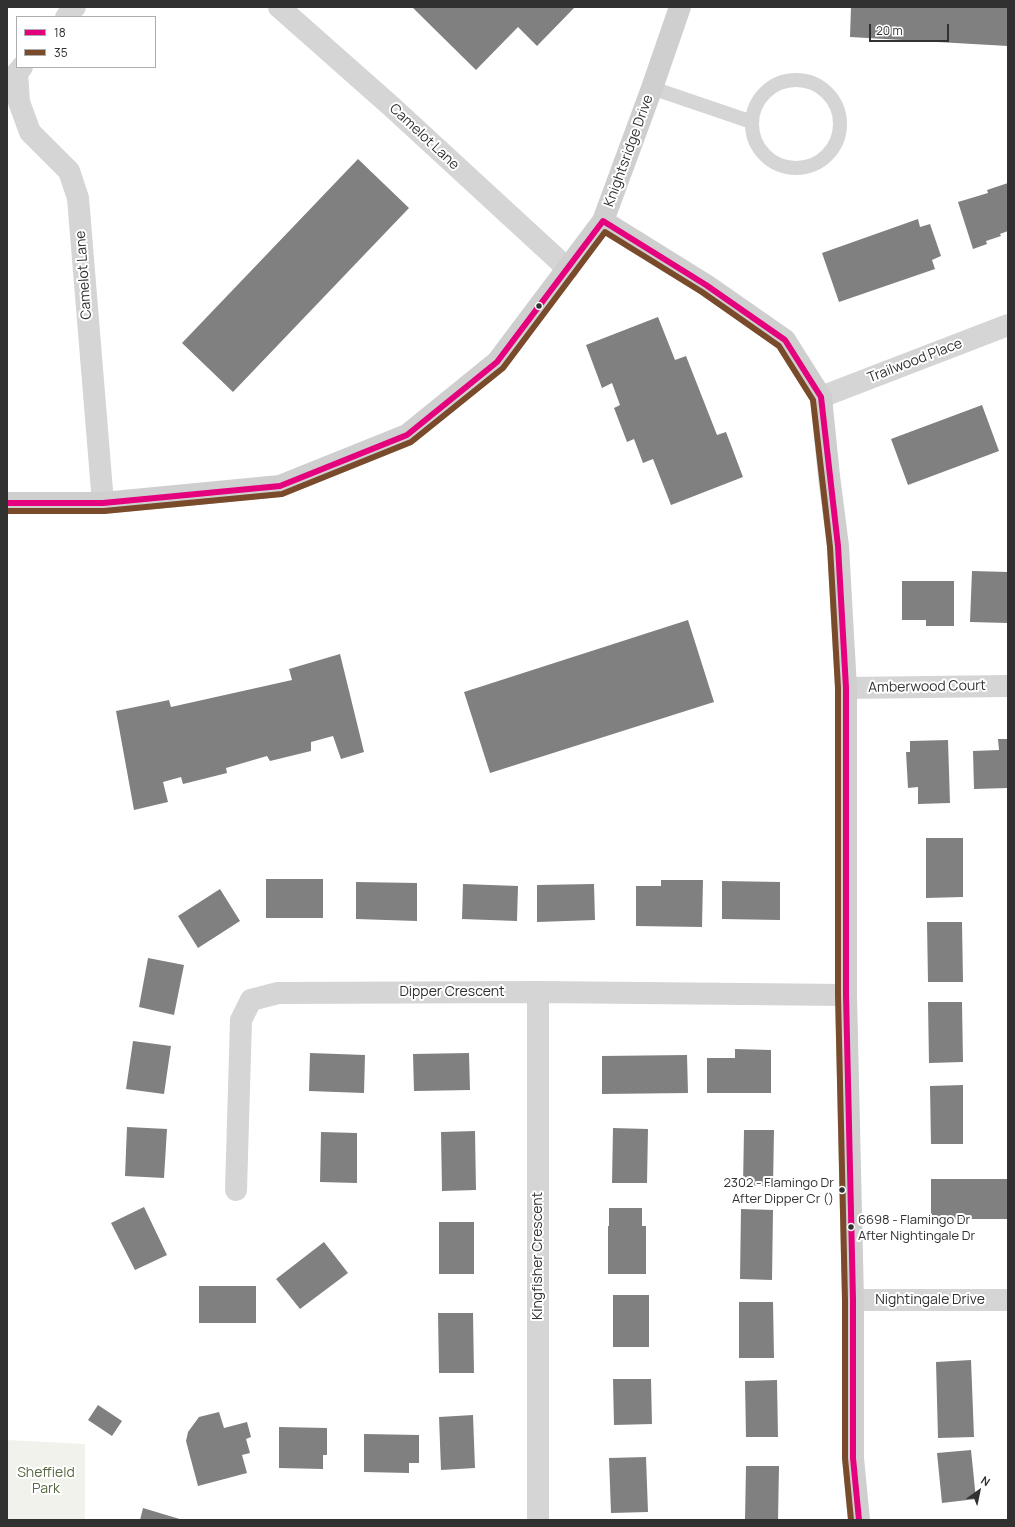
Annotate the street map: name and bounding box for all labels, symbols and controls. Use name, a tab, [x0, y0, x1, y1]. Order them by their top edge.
legend	[16, 16, 156, 68]
scale bar	[871, 16, 951, 42]
text: 20 m	[876, 22, 903, 39]
text: 18	[54, 24, 66, 41]
text: 35	[54, 44, 68, 61]
street label: Knightsridge Drive	[601, 93, 657, 209]
street label: Camelot Lane	[386, 100, 462, 174]
street label: Camelot Lane	[73, 230, 95, 320]
unlabelled marker	[534, 301, 544, 311]
street label: Trailwood Place	[865, 335, 965, 387]
street label: Amberwood Court	[868, 678, 986, 696]
street label: Dipper Crescent	[399, 984, 505, 1000]
place label: 2302 - Flamingo Dr After Dipper Cr ()	[723, 1175, 834, 1206]
marker: 2302 - Flamingo Dr After Dipper Cr ()	[837, 1185, 847, 1195]
street label: Kingfisher Crescent	[530, 1192, 546, 1320]
place label: 6698 - Flamingo Dr After Nightingale Dr	[858, 1212, 975, 1243]
marker: 6698 - Flamingo Dr After Nightingale Dr	[846, 1222, 856, 1232]
street label: Nightingale Drive	[875, 1292, 985, 1308]
park label: Sheffield Park	[17, 1465, 75, 1498]
north arrow	[959, 1471, 999, 1511]
text: N	[978, 1472, 993, 1489]

